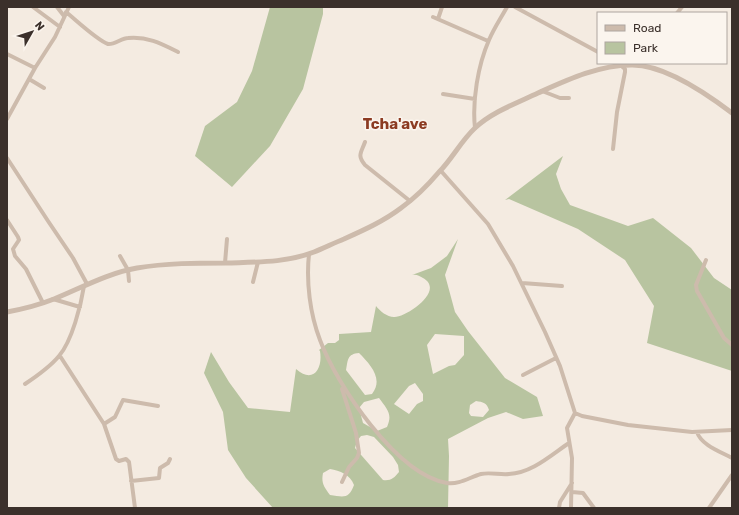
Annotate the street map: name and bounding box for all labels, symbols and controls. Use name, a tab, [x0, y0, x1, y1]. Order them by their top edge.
north arrow	[12, 12, 52, 52]
legend	[597, 12, 727, 64]
text: N	[32, 19, 47, 33]
text: Road	[633, 21, 661, 35]
text: Park	[633, 41, 659, 55]
district label: Tcha'ave	[363, 115, 427, 133]

